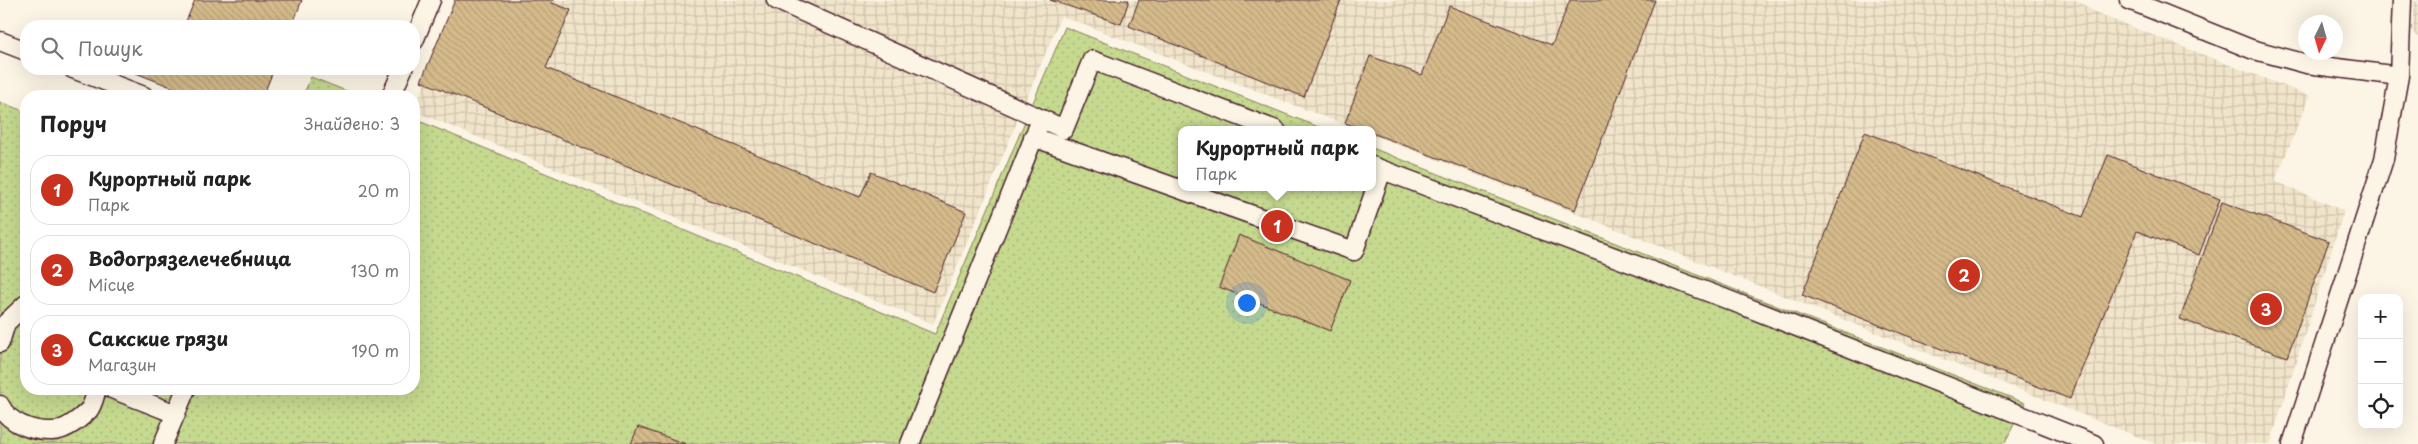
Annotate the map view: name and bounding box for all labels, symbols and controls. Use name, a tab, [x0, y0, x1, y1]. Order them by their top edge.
north arrow	[2298, 15, 2343, 60]
search box	[20, 20, 420, 75]
icon: search	[38, 34, 66, 62]
text: Пошук	[78, 34, 143, 62]
text: Поруч	[40, 107, 107, 139]
text: Знайдено: 3	[304, 111, 400, 135]
popup	[1178, 126, 1376, 191]
text: Курортный парк	[1196, 133, 1358, 161]
text: Парк	[1196, 161, 1237, 185]
text: Курортный парк	[88, 164, 251, 192]
text: 1	[53, 178, 61, 202]
text: 20 m	[358, 178, 399, 202]
text: Парк	[88, 192, 129, 216]
pin: 1	[1261, 207, 1293, 245]
text: Водогрязелечебница	[88, 244, 291, 272]
pin: 2	[1948, 256, 1980, 294]
text: 2	[51, 258, 63, 282]
text: 130 m	[351, 258, 399, 282]
text: Місце	[88, 272, 135, 296]
your location	[1234, 290, 1260, 316]
pin: 3	[2250, 290, 2282, 328]
map controls	[2358, 294, 2403, 429]
button: +	[2358, 294, 2403, 339]
text: Сакские грязи	[88, 324, 228, 352]
text: 3	[52, 338, 62, 362]
text: 190 m	[351, 338, 399, 362]
button: −	[2358, 339, 2403, 384]
text: Магазин	[88, 352, 157, 376]
button: locate	[2358, 384, 2403, 429]

